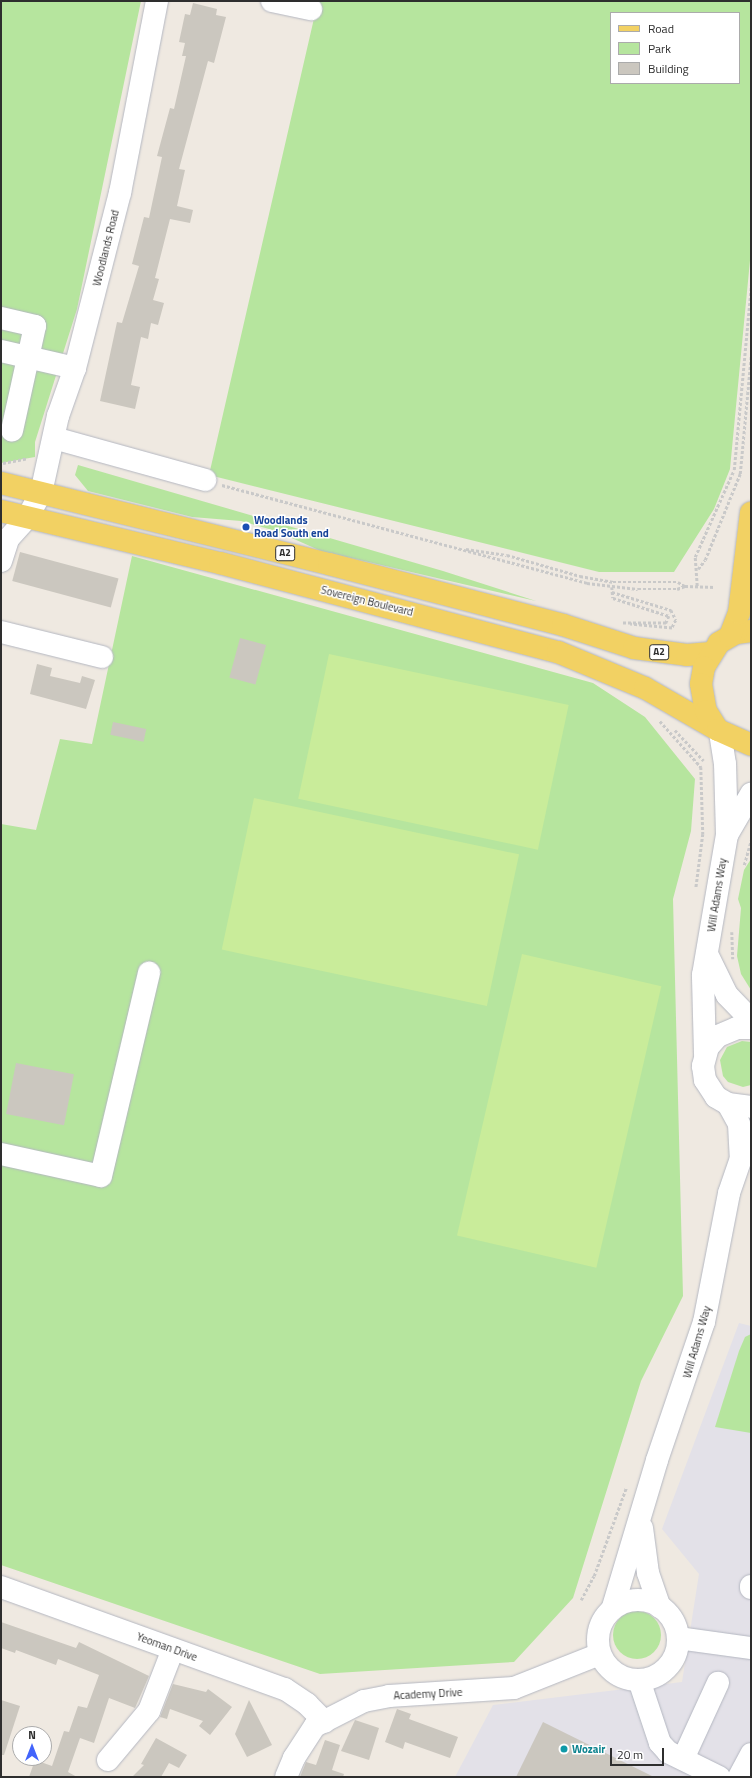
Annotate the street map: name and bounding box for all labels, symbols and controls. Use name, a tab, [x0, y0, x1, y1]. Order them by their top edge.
legend	[610, 12, 740, 84]
text: Road	[648, 19, 674, 38]
text: Park	[648, 39, 671, 58]
text: Building	[648, 59, 689, 78]
street label: Woodlands Road	[90, 209, 122, 287]
place label: Woodlands Road South end	[254, 514, 329, 540]
marker: Woodlands Road South end	[241, 522, 251, 532]
road number: A2	[275, 545, 295, 561]
street label: Sovereign Boulevard	[319, 583, 415, 619]
road number: A2	[649, 644, 669, 660]
street label: Will Adams Way	[705, 857, 729, 933]
street label: Will Adams Way	[680, 1304, 714, 1380]
street label: Yeoman Drive	[135, 1630, 199, 1664]
street label: Academy Drive	[393, 1686, 463, 1702]
north arrow	[12, 1726, 52, 1766]
text: N	[28, 1727, 36, 1743]
scale bar	[612, 1740, 666, 1766]
place label: Wozair	[572, 1742, 605, 1756]
marker: Wozair	[559, 1744, 569, 1754]
text: 20 m	[617, 1745, 643, 1764]

